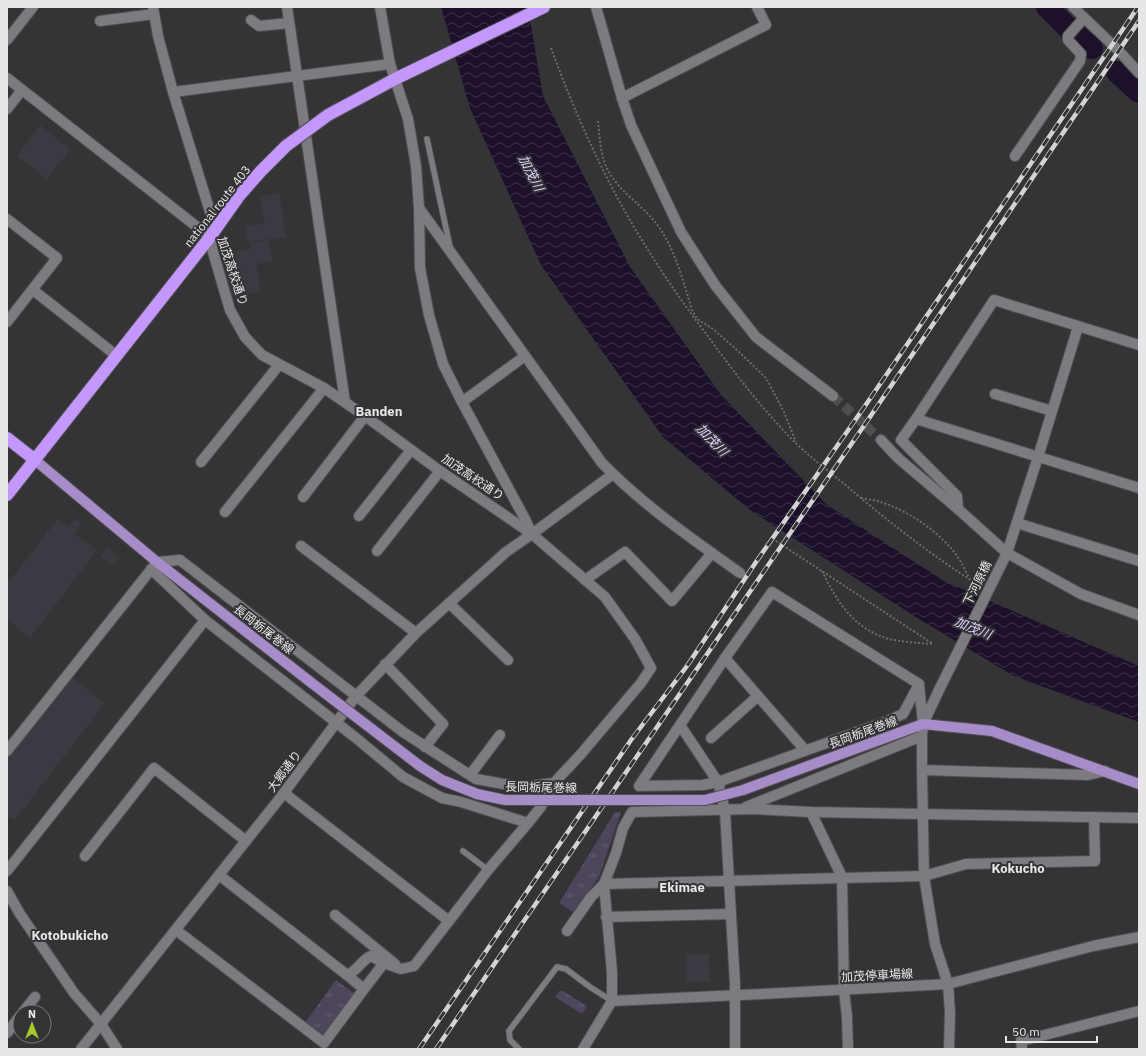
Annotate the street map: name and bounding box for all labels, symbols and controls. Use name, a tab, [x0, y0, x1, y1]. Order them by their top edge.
water label: 加茂川	[515, 152, 548, 196]
street label: national route 403	[180, 162, 254, 250]
street label: 加茂高校通り	[215, 234, 251, 308]
district label: Banden	[356, 403, 402, 420]
water label: 加茂川	[692, 420, 733, 461]
street label: 加茂高校通り	[439, 451, 507, 503]
street label: 下河原橋	[960, 558, 994, 608]
street label: 長岡栃尾巻線	[231, 601, 297, 657]
water label: 加茂川	[952, 613, 996, 644]
street label: 長岡栃尾巻線	[827, 713, 899, 751]
street label: 大郷通り	[264, 747, 304, 795]
street label: 長岡栃尾巻線	[505, 779, 577, 795]
district label: Kokucho	[992, 860, 1044, 877]
district label: Ekimae	[659, 879, 705, 896]
district label: Kotobukicho	[32, 927, 108, 944]
street label: 加茂停車場線	[841, 966, 913, 984]
north arrow	[12, 1004, 52, 1044]
text: N	[28, 1007, 36, 1021]
scale bar	[1006, 1018, 1097, 1044]
text: 50 m	[1012, 1024, 1040, 1039]

